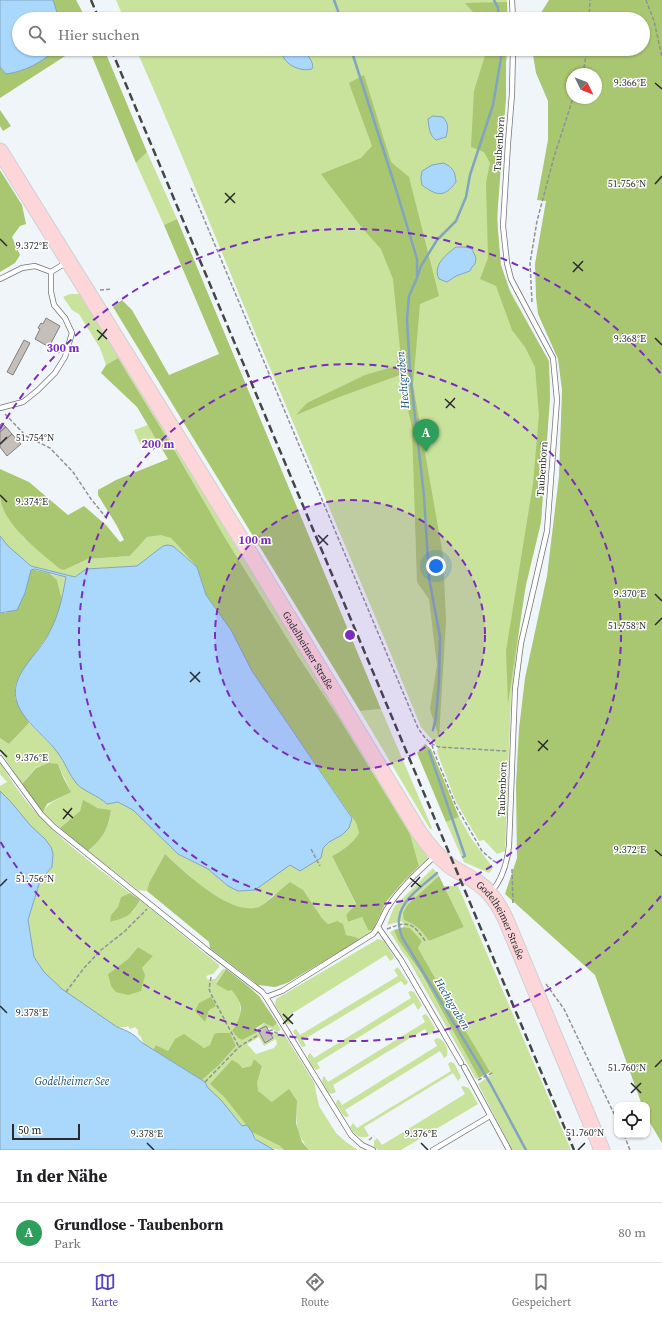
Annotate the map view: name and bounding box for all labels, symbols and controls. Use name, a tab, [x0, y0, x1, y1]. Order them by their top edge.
search box	[12, 12, 650, 56]
icon: search	[26, 23, 48, 45]
text: Hier suchen	[58, 24, 140, 45]
north arrow	[566, 68, 602, 104]
text: 9.366°E	[614, 76, 646, 89]
street label: Taubenborn	[491, 116, 507, 172]
text: 51.756°N	[608, 177, 646, 190]
text: 9.372°E	[16, 239, 48, 252]
text: 9.368°E	[614, 332, 646, 345]
text: 300 m	[47, 340, 80, 356]
water label: Hechtgraben	[393, 350, 413, 410]
pin: A	[413, 419, 439, 452]
text: 51.754°N	[16, 431, 54, 444]
text: 200 m	[142, 436, 175, 452]
street label: Taubenborn	[534, 441, 550, 497]
text: 9.374°E	[16, 495, 48, 508]
text: 100 m	[239, 532, 272, 548]
your location	[426, 556, 446, 576]
text: 9.370°E	[614, 587, 646, 600]
street label: Godelheimer Straße	[280, 609, 337, 692]
text: 51.758°N	[608, 619, 646, 632]
centre of rings	[343, 628, 357, 642]
text: 9.376°E	[16, 751, 48, 764]
street label: Taubenborn	[495, 761, 509, 817]
text: 9.372°E	[614, 843, 646, 856]
text: 51.756°N	[16, 872, 54, 885]
street label: Godelheimer Straße	[474, 878, 528, 961]
water label: Hechtgraben	[430, 975, 474, 1033]
text: 9.378°E	[16, 1006, 48, 1019]
text: 51.760°N	[608, 1061, 646, 1074]
water label: Godelheimer See	[35, 1074, 110, 1089]
map controls	[614, 1102, 650, 1138]
button: locate	[614, 1102, 650, 1138]
scale bar	[12, 1122, 80, 1141]
text: 50 m	[18, 1123, 41, 1138]
text: 51.760°N	[566, 1126, 604, 1139]
text: 9.378°E	[131, 1127, 163, 1140]
text: 9.376°E	[405, 1127, 437, 1140]
text: In der Nähe	[16, 1164, 107, 1188]
text: Grundlose - Taubenborn	[54, 1214, 224, 1235]
text: A	[25, 1224, 33, 1241]
text: 80 m	[618, 1224, 646, 1241]
text: Park	[54, 1235, 81, 1252]
tab: Karte	[91, 1271, 118, 1310]
tab: Route	[301, 1271, 329, 1310]
tab: Gespeichert	[512, 1271, 571, 1310]

